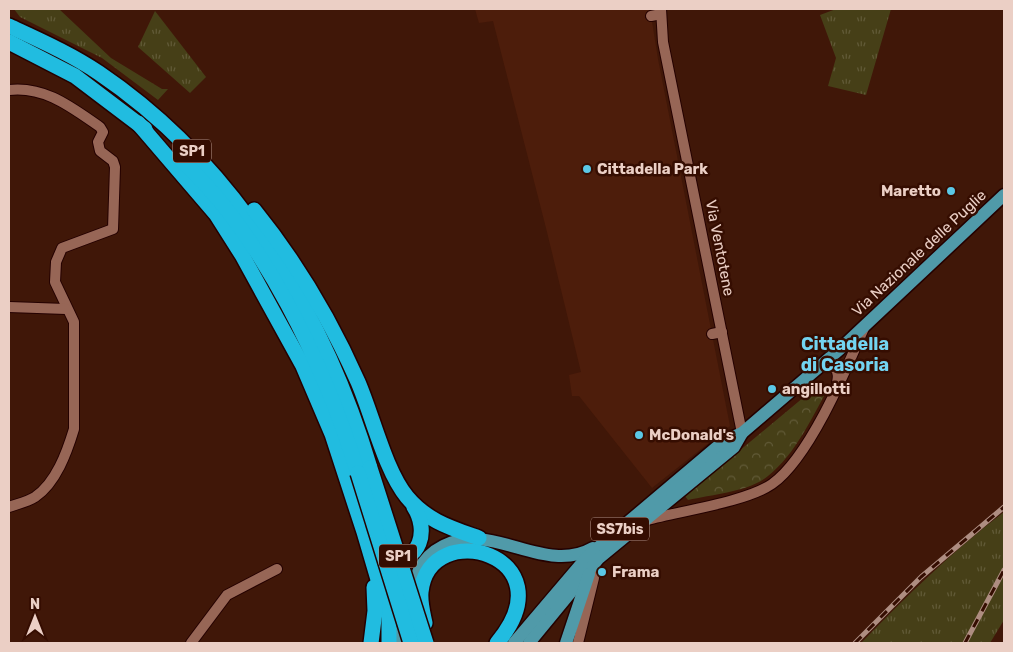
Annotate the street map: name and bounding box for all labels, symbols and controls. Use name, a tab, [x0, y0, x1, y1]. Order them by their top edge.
road number: SP1	[173, 140, 211, 162]
place label: Cittadella Park	[597, 160, 708, 178]
marker: Cittadella Park	[581, 163, 593, 175]
place label: Maretto	[881, 182, 941, 200]
marker: Maretto	[945, 185, 957, 197]
street label: Via Nazionale delle Puglie	[848, 186, 990, 320]
street label: Via Ventotene	[702, 198, 738, 298]
district label: Cittadella di Casoria	[801, 333, 889, 376]
place label: angillotti	[782, 380, 850, 398]
marker: angillotti	[766, 383, 778, 395]
place label: McDonald's	[649, 426, 734, 444]
marker: McDonald's	[633, 429, 645, 441]
road number: SS7bis	[591, 518, 649, 540]
road number: SP1	[379, 544, 417, 568]
place label: Frama	[612, 563, 659, 581]
marker: Frama	[596, 566, 608, 578]
north arrow	[10, 592, 60, 642]
text: N	[30, 596, 40, 613]

